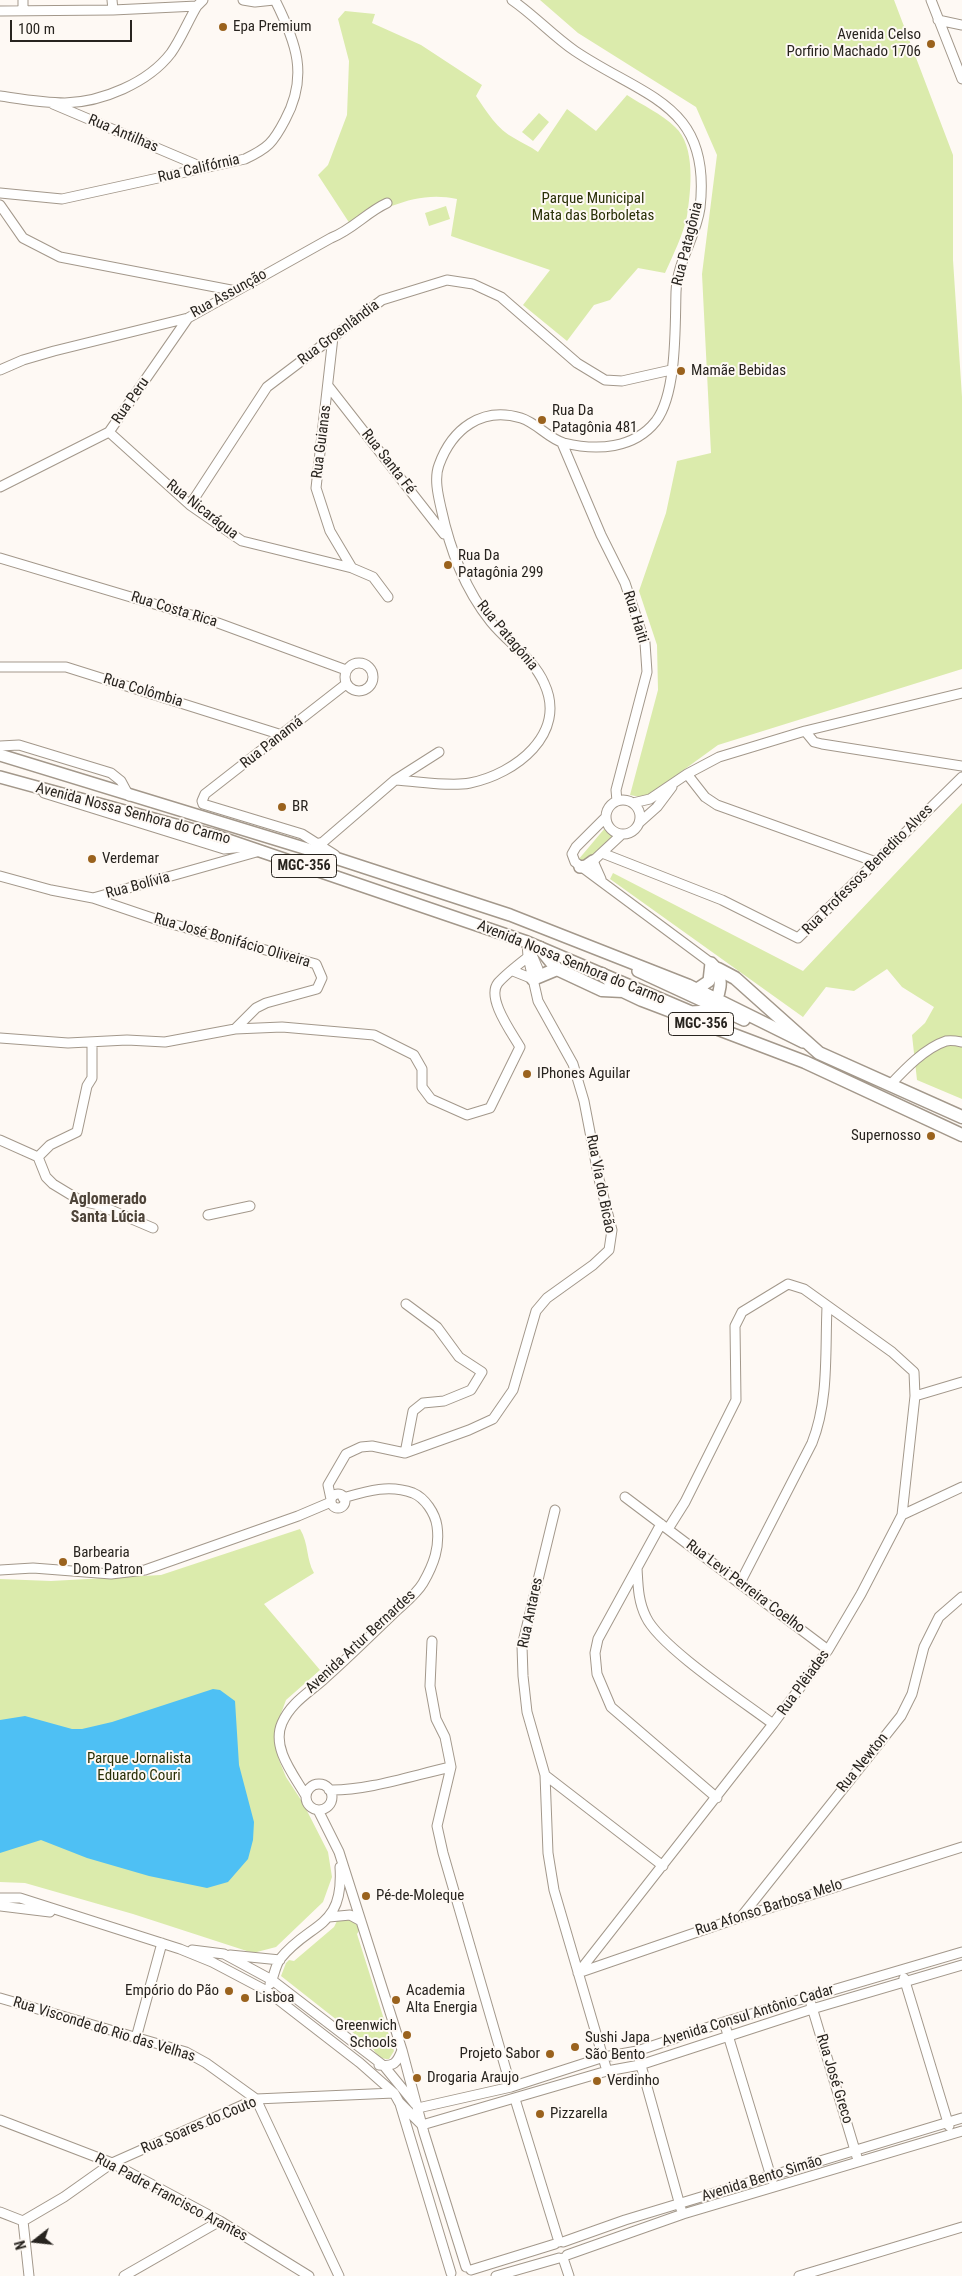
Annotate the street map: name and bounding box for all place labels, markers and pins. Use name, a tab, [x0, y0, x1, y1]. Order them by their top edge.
place label: Epa Premium	[233, 18, 312, 36]
marker: Epa Premium	[217, 21, 229, 33]
place label: Avenida Celso Porfirio Machado 1706	[786, 26, 921, 61]
marker: Avenida Celso Porfirio Machado 1706	[925, 38, 937, 50]
place label: Mamãe Bebidas	[691, 362, 786, 380]
marker: Mamãe Bebidas	[675, 365, 687, 377]
place label: Rua Da Patagônia 481	[552, 402, 638, 437]
marker: Rua Da Patagônia 481	[536, 414, 548, 426]
place label: Rua Da Patagônia 299	[458, 547, 544, 582]
marker: Rua Da Patagônia 299	[442, 559, 454, 571]
place label: BR	[292, 798, 308, 816]
marker: BR	[276, 801, 288, 813]
place label: Verdemar	[102, 850, 159, 868]
marker: Verdemar	[86, 853, 98, 865]
place label: IPhones Aguilar	[537, 1065, 630, 1083]
marker: IPhones Aguilar	[521, 1068, 533, 1080]
place label: Supernosso	[851, 1127, 921, 1145]
marker: Supernosso	[925, 1130, 937, 1142]
place label: Barbearia Dom Patron	[73, 1544, 143, 1579]
marker: Barbearia Dom Patron	[57, 1556, 69, 1568]
place label: Pé-de-Moleque	[376, 1887, 464, 1905]
marker: Pé-de-Moleque	[360, 1890, 372, 1902]
place label: Empório do Pão	[125, 1982, 219, 2000]
place label: Academia Alta Energia	[406, 1982, 477, 2017]
marker: Empório do Pão	[223, 1985, 235, 1997]
place label: Lisboa	[255, 1989, 295, 2007]
marker: Lisboa	[239, 1992, 251, 2004]
marker: Academia Alta Energia	[390, 1994, 402, 2006]
place label: Greenwich Schools	[335, 2017, 397, 2052]
marker: Greenwich Schools	[401, 2029, 413, 2041]
place label: Sushi Japa São Bento	[585, 2029, 650, 2064]
marker: Sushi Japa São Bento	[569, 2041, 581, 2053]
place label: Projeto Sabor	[460, 2045, 540, 2063]
marker: Projeto Sabor	[544, 2048, 556, 2060]
place label: Drogaria Araujo	[427, 2069, 519, 2087]
marker: Drogaria Araujo	[411, 2072, 423, 2084]
place label: Verdinho	[607, 2072, 659, 2090]
marker: Verdinho	[591, 2075, 603, 2087]
place label: Pizzarella	[550, 2105, 608, 2123]
marker: Pizzarella	[534, 2108, 546, 2120]

